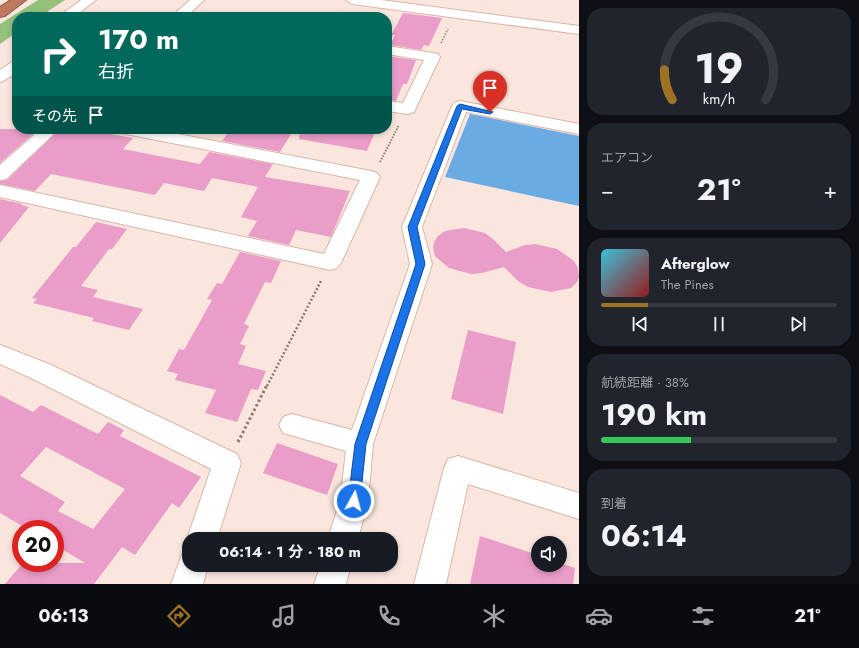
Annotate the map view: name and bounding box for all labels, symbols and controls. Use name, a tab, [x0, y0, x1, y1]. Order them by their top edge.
text: 170 m	[98, 19, 179, 60]
icon: right	[32, 28, 84, 80]
text: 19	[695, 37, 743, 98]
text: 右折	[98, 59, 134, 85]
pin	[473, 71, 507, 112]
icon: arrive	[479, 77, 501, 99]
text: km/h	[703, 88, 735, 108]
icon: arrive	[85, 104, 107, 126]
text: その先	[32, 105, 77, 127]
text: エアコン	[601, 148, 653, 167]
text: 21°	[697, 168, 741, 211]
text: −	[601, 174, 614, 206]
text: +	[823, 174, 837, 206]
text: Afterglow	[661, 253, 730, 275]
text: The Pines	[661, 275, 714, 294]
icon: previous	[629, 313, 651, 335]
icon: pause	[708, 313, 730, 335]
icon: next	[787, 313, 809, 335]
text: 航続距離 · 38%	[601, 373, 689, 392]
text: 190 km	[601, 393, 707, 436]
position arrow	[333, 480, 375, 522]
text: 到着	[601, 494, 627, 513]
text: 06:14	[601, 514, 687, 557]
speed limit sign: 20	[12, 520, 64, 572]
map controls	[531, 536, 567, 572]
button: sound	[531, 536, 567, 572]
text: 06:14 · 1 分 · 180 m	[219, 541, 361, 563]
icon: directions	[165, 602, 193, 630]
icon: music	[270, 602, 298, 630]
icon: phone	[375, 602, 403, 630]
icon: climate	[480, 602, 508, 630]
icon: car	[585, 602, 613, 630]
icon: filters	[689, 602, 717, 630]
text: 06:13	[38, 603, 89, 629]
text: 21°	[794, 603, 821, 629]

